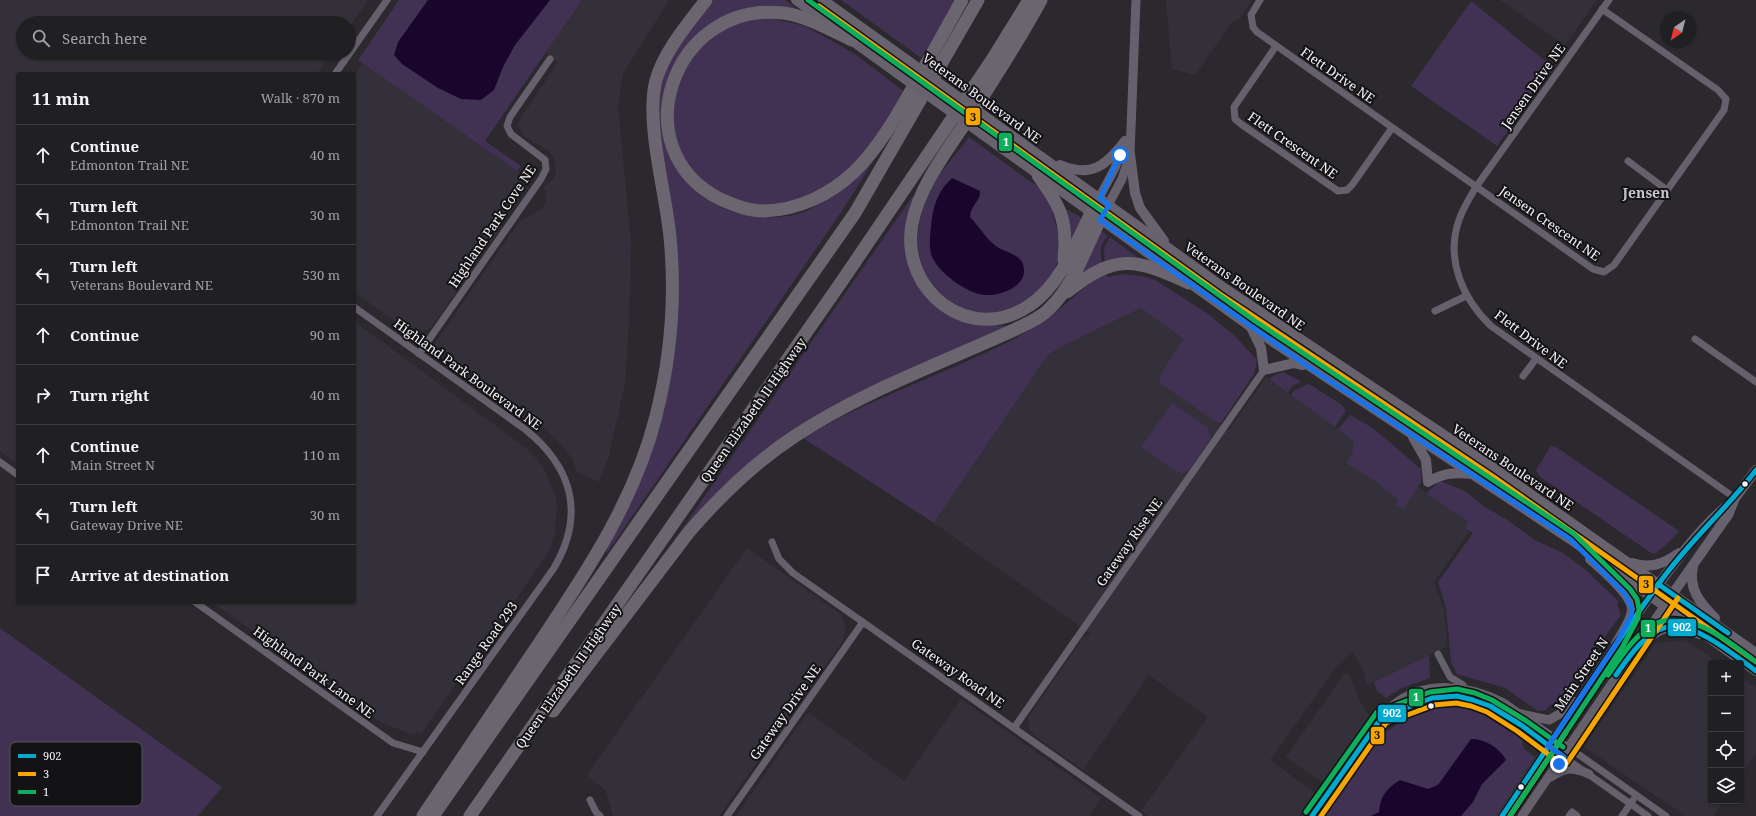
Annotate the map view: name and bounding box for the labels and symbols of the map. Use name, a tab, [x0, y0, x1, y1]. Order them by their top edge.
north arrow	[1660, 12, 1696, 48]
street label: Jensen Drive NE	[1496, 40, 1569, 133]
street label: Flett Drive NE	[1297, 43, 1379, 107]
street label: Veterans Boulevard NE	[919, 49, 1045, 147]
line badge: 3	[965, 107, 981, 126]
street label: Flett Crescent NE	[1244, 107, 1342, 183]
text: 3	[970, 109, 976, 124]
line badge: 1	[998, 132, 1013, 152]
text: 1	[1003, 134, 1009, 149]
route start	[1111, 146, 1129, 164]
street label: Highland Park Cove NE	[444, 161, 540, 291]
street label: Jensen Crescent NE	[1495, 181, 1604, 265]
district label: Jensen	[1622, 183, 1669, 202]
street label: Veterans Boulevard NE	[1181, 238, 1309, 334]
street label: Flett Drive NE	[1491, 306, 1571, 372]
street label: Highland Park Boulevard NE	[390, 314, 546, 434]
street label: Queen Elizabeth II Highway	[696, 333, 810, 486]
street label: Veterans Boulevard NE	[1449, 420, 1577, 514]
unlabelled marker	[1740, 479, 1750, 489]
street label: Gateway Rise NE	[1092, 494, 1166, 590]
line badge: 3	[1638, 575, 1654, 594]
text: 3	[1643, 576, 1649, 591]
street label: Range Road 293	[450, 598, 522, 688]
street label: Queen Elizabeth II Highway	[511, 599, 625, 752]
line badge: 902	[1667, 618, 1697, 637]
line badge: 1	[1640, 619, 1656, 638]
text: 902	[1673, 619, 1691, 634]
text: 1	[1645, 620, 1651, 635]
street label: Highland Park Lane NE	[250, 622, 378, 722]
street label: Gateway Road NE	[908, 634, 1008, 712]
street label: Main Street N	[1550, 634, 1612, 714]
street label: Gateway Drive NE	[745, 661, 825, 763]
line badge: 1	[1408, 688, 1424, 707]
text: 1	[1413, 689, 1419, 704]
unlabelled marker	[1426, 701, 1436, 711]
line badge: 902	[1377, 704, 1407, 723]
text: 902	[1383, 705, 1401, 720]
line badge: 3	[1370, 726, 1385, 745]
text: 3	[1374, 727, 1380, 742]
legend	[10, 742, 142, 806]
text: 902	[43, 748, 61, 763]
route end	[1550, 755, 1568, 773]
text: 3	[43, 766, 49, 781]
unlabelled marker	[1516, 782, 1526, 792]
text: 1	[43, 784, 49, 799]

